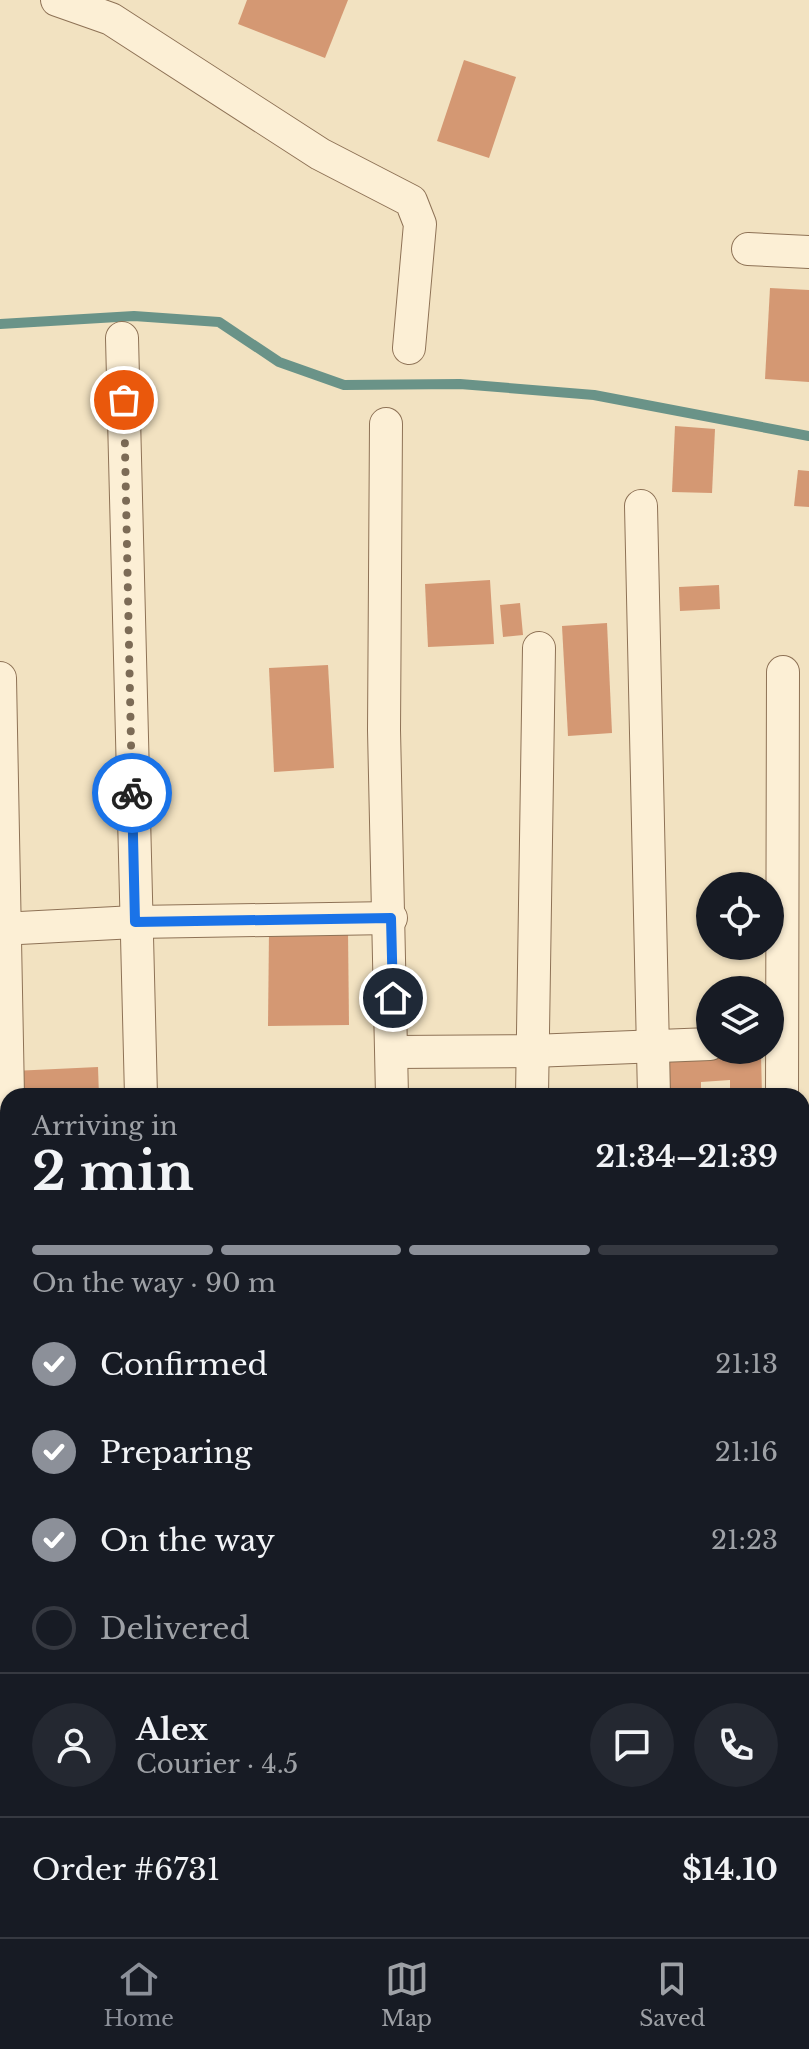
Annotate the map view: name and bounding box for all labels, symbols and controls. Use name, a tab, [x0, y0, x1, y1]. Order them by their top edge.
pin	[90, 366, 158, 434]
icon: bag	[102, 378, 146, 422]
courier	[92, 753, 172, 833]
icon: bike	[110, 771, 154, 815]
map controls	[696, 872, 784, 1064]
button: locate	[696, 872, 784, 960]
pin	[359, 964, 427, 1032]
icon: home	[371, 976, 415, 1020]
button: layers	[696, 976, 784, 1064]
text: Arriving in	[32, 1110, 178, 1142]
text: 21:34–21:39	[595, 1138, 778, 1175]
text: 2 min	[32, 1140, 194, 1204]
text: On the way · 90 m	[32, 1267, 276, 1299]
icon: check	[32, 1342, 76, 1386]
text: Confirmed	[100, 1346, 268, 1383]
text: 21:13	[715, 1348, 778, 1380]
icon: check	[32, 1430, 76, 1474]
text: Preparing	[100, 1434, 252, 1471]
text: 21:16	[715, 1436, 778, 1468]
icon: check	[32, 1518, 76, 1562]
text: On the way	[100, 1522, 275, 1559]
text: 21:23	[711, 1524, 778, 1556]
text: Delivered	[100, 1610, 250, 1647]
button: person	[32, 1703, 116, 1787]
button: chat	[590, 1703, 674, 1787]
button: phone	[694, 1703, 778, 1787]
text: Alex	[136, 1711, 208, 1748]
text: Courier · 4.5	[136, 1748, 298, 1780]
text: Order #6731	[32, 1851, 220, 1888]
text: $14.10	[682, 1851, 778, 1888]
tab: Home	[104, 1957, 174, 2032]
tab: Map	[381, 1957, 432, 2032]
tab: Saved	[639, 1957, 705, 2032]

